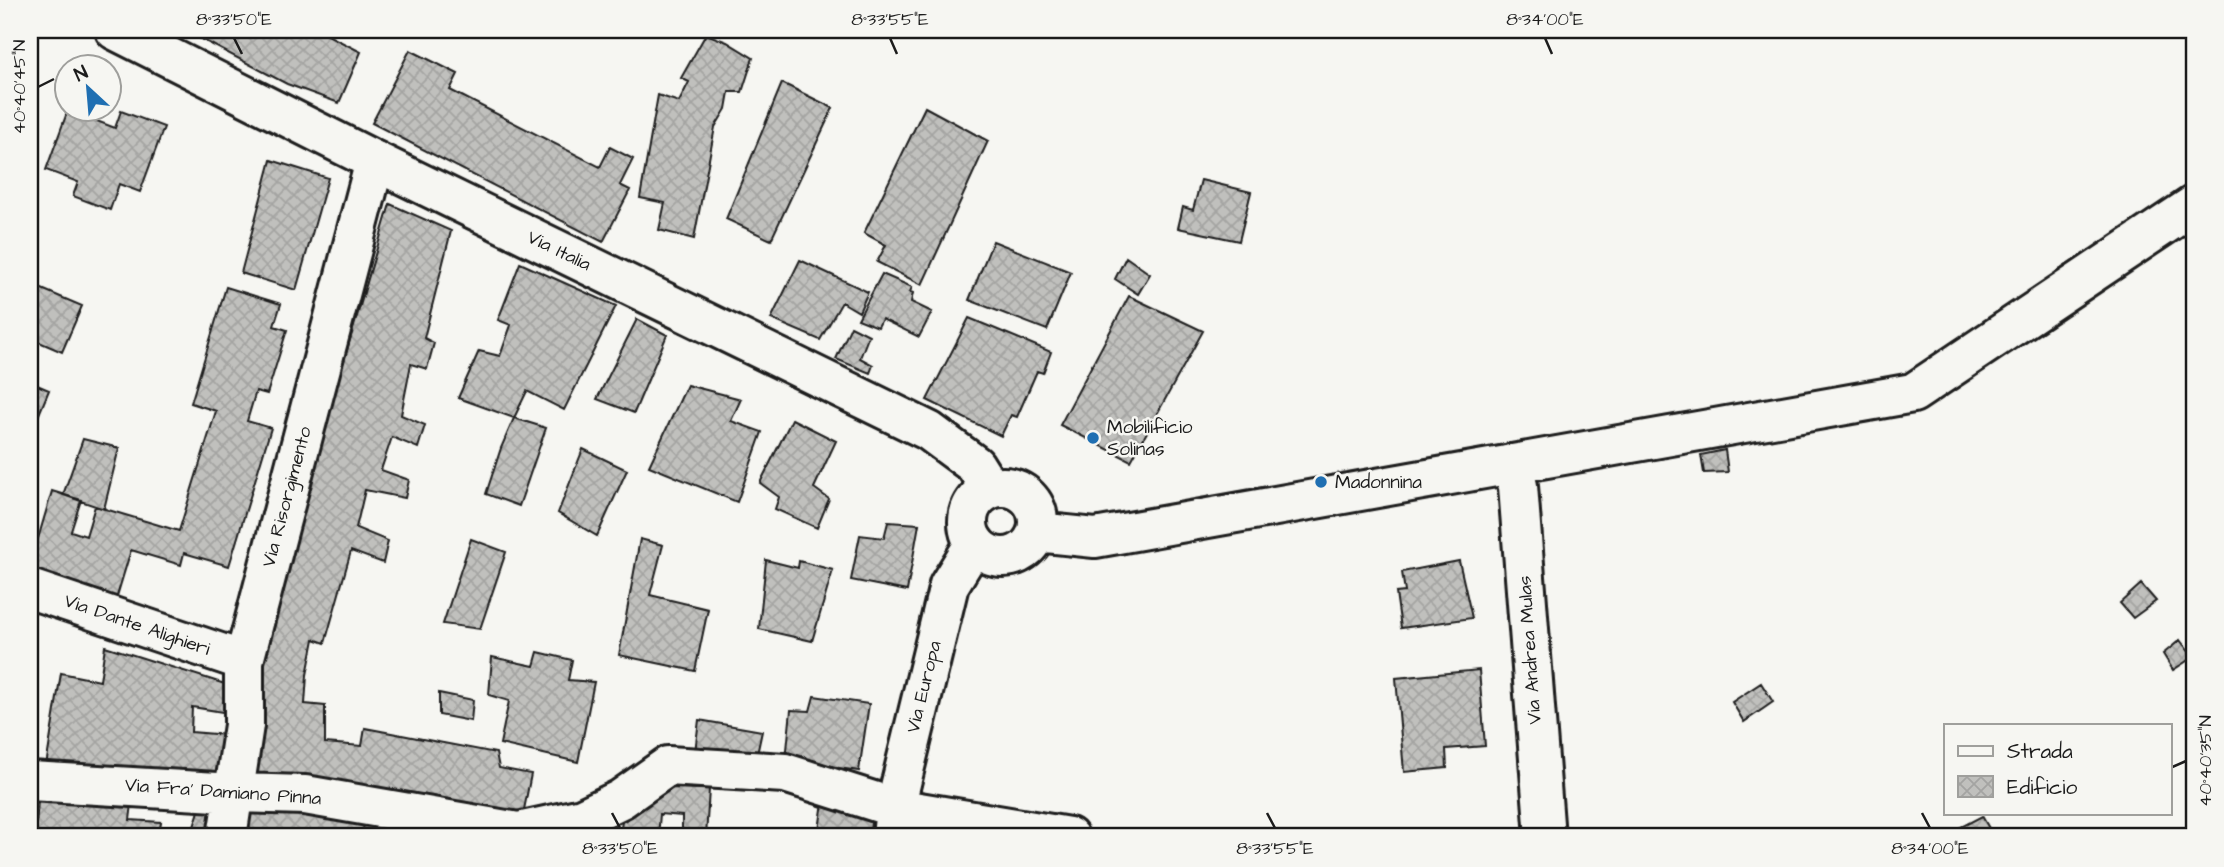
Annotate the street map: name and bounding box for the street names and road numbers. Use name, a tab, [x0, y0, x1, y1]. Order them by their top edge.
street label: Via Italia	[523, 224, 596, 278]
street label: Via Risorgimento	[255, 423, 320, 571]
street label: Via Andrea Mulas	[1511, 575, 1549, 725]
street label: Via Dante Alighieri	[60, 587, 214, 664]
street label: Via Europa	[899, 638, 949, 736]
street label: Via Fra' Damiano Pinna	[124, 772, 322, 812]

